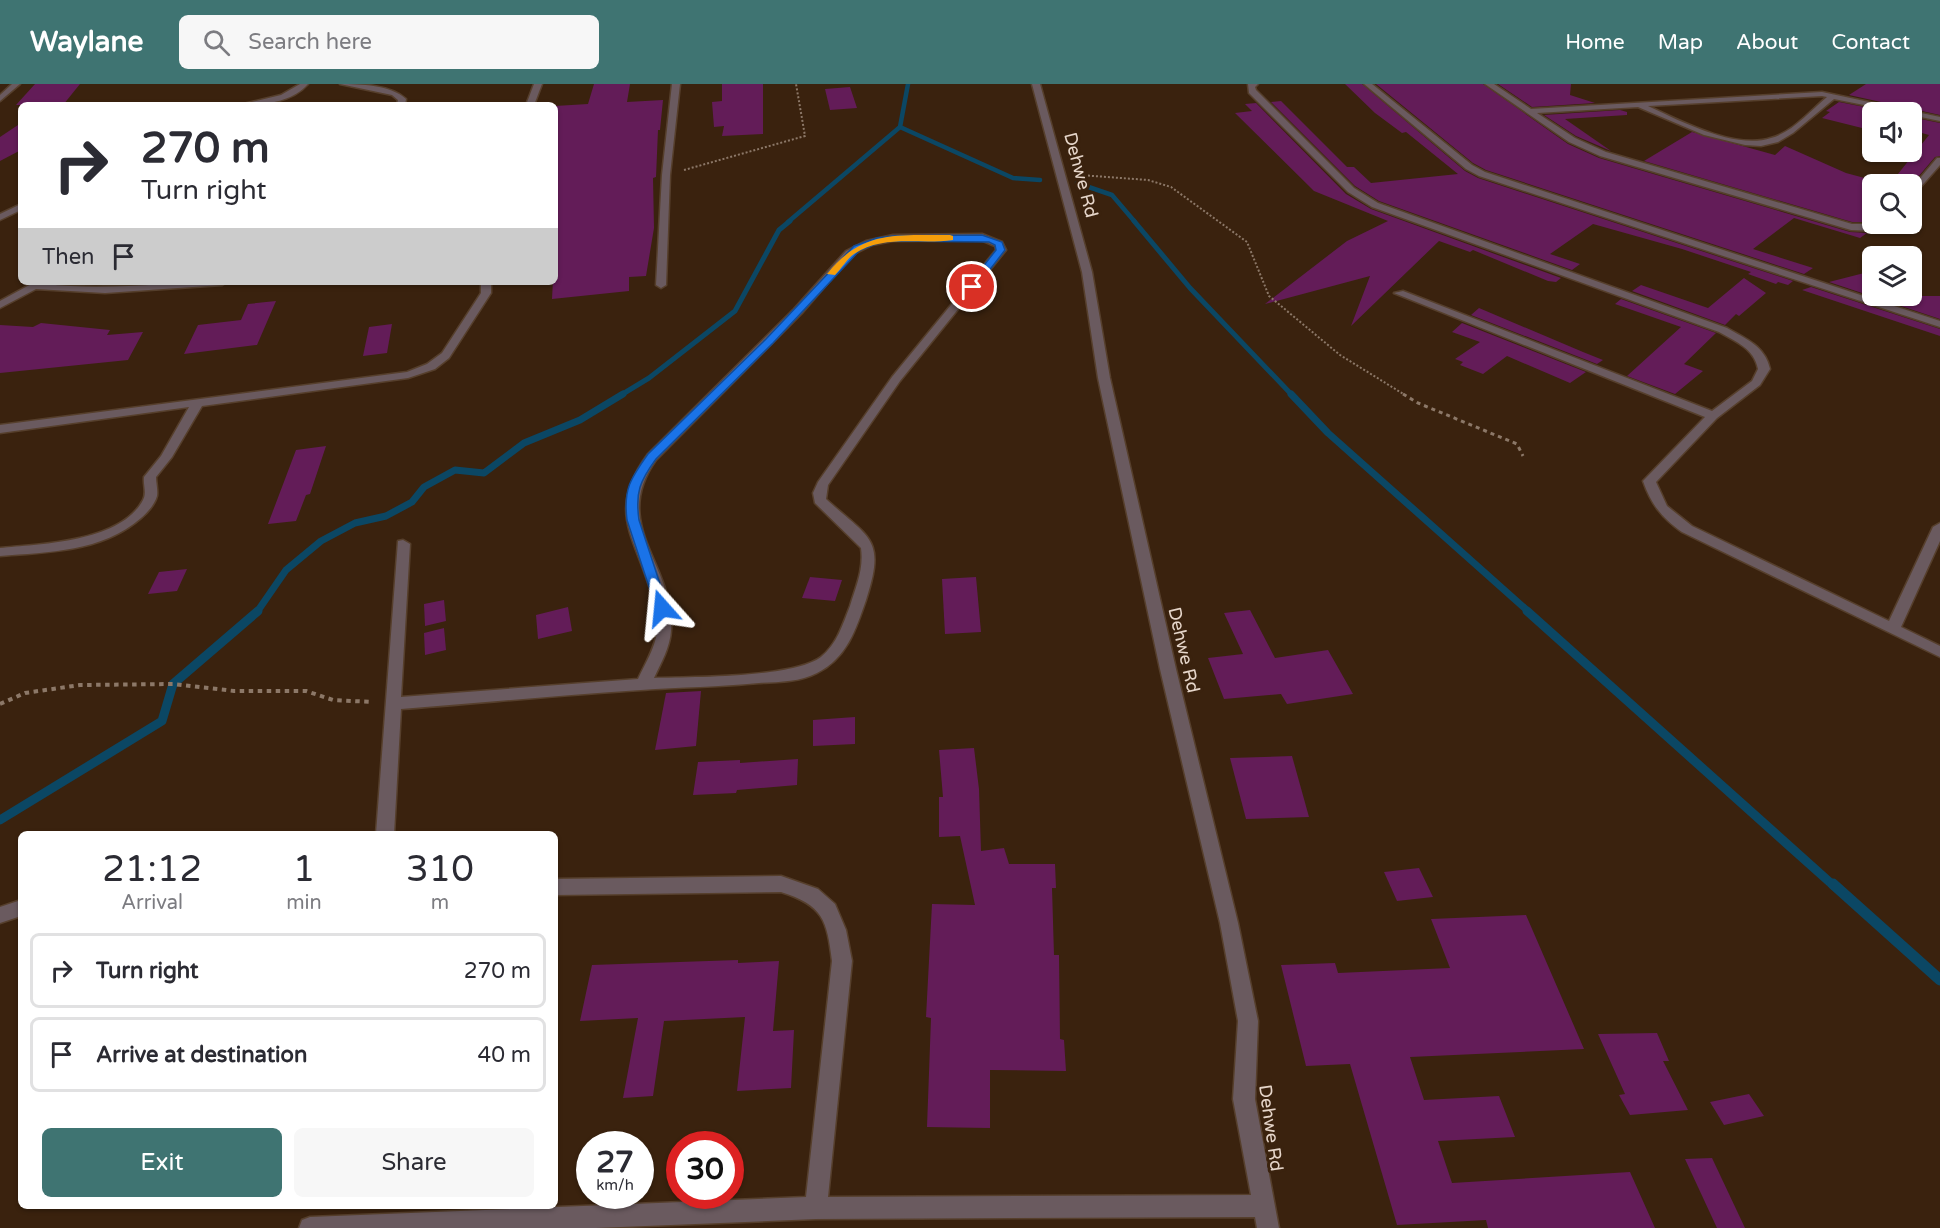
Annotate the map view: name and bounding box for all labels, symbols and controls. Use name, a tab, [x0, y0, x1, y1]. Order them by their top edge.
search box	[179, 15, 599, 69]
text: Waylane	[30, 25, 143, 59]
icon: search	[200, 26, 233, 59]
text: Search here	[248, 29, 372, 55]
text: Home	[1565, 30, 1625, 55]
text: Map	[1658, 30, 1703, 55]
text: About	[1736, 30, 1798, 55]
text: Contact	[1831, 30, 1910, 55]
map controls	[1862, 102, 1922, 306]
button: sound	[1862, 102, 1922, 162]
text: 270 m	[141, 123, 270, 174]
icon: right	[42, 126, 120, 204]
street label: Dehwe Rd	[1059, 130, 1103, 220]
text: Turn right	[141, 174, 267, 207]
button: search	[1862, 174, 1922, 234]
icon: arrive	[107, 240, 140, 273]
text: Then	[42, 244, 95, 270]
button: layers	[1862, 246, 1922, 306]
pin	[946, 261, 997, 312]
icon: arrive	[955, 270, 988, 303]
position arrow	[630, 576, 694, 640]
street label: Dehwe Rd	[1163, 605, 1205, 695]
text: 21:12	[102, 848, 202, 891]
text: 1	[293, 848, 315, 891]
text: 310	[406, 848, 474, 891]
text: Arrival	[121, 891, 183, 915]
text: min	[286, 891, 322, 915]
text: m	[431, 891, 449, 915]
icon: right	[45, 954, 78, 987]
text: Turn right	[96, 958, 198, 984]
text: 270 m	[464, 958, 531, 984]
icon: arrive	[45, 1038, 78, 1071]
text: Arrive at destination	[96, 1042, 307, 1068]
text: 40 m	[477, 1042, 531, 1068]
street label: Dehwe Rd	[1254, 1083, 1288, 1173]
button: Exit	[42, 1128, 282, 1197]
button: Share	[294, 1128, 534, 1197]
speed limit sign: 30	[666, 1131, 744, 1209]
text: 27	[596, 1144, 634, 1181]
text: km/h	[596, 1176, 634, 1194]

